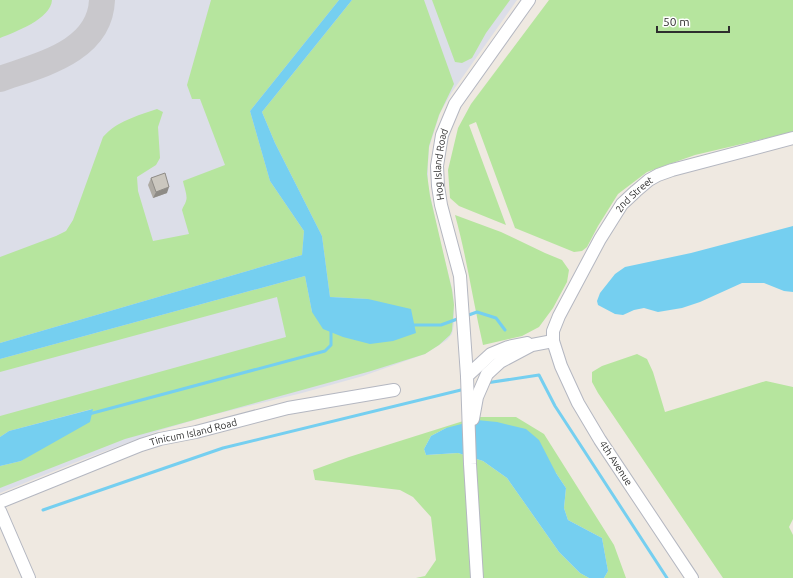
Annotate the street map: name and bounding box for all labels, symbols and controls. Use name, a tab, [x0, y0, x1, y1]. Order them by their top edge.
scale bar	[657, 8, 729, 34]
text: 50 m	[663, 15, 690, 28]
street label: Hog Island Road	[431, 127, 450, 201]
street label: 2nd Street	[613, 174, 654, 214]
street label: Tinicum Island Road	[148, 416, 238, 447]
street label: 4th Avenue	[597, 439, 635, 487]

